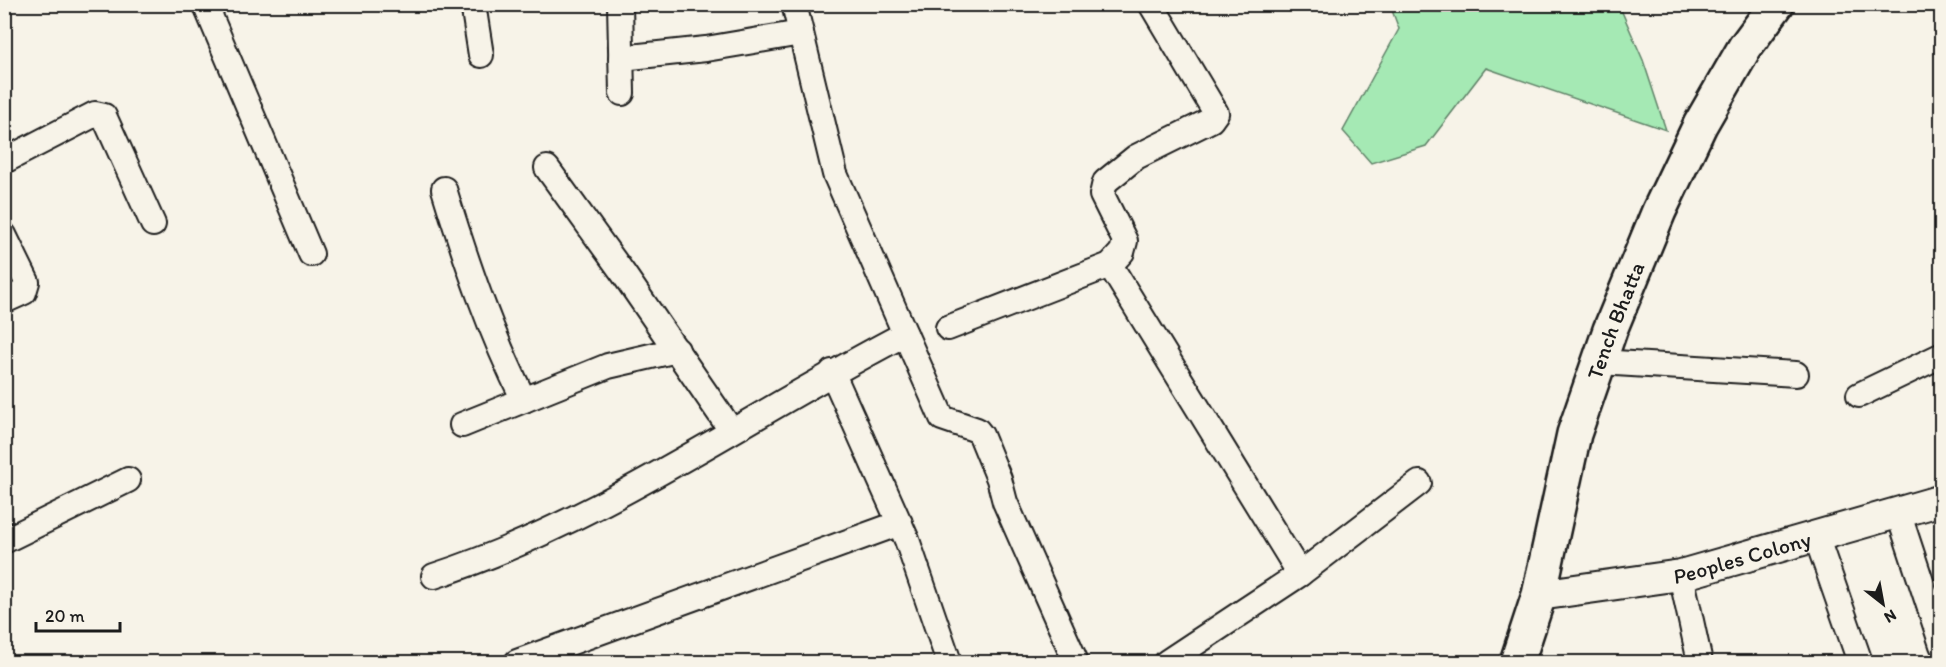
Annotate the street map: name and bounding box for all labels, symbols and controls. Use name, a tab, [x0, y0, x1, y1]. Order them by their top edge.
street label: Tench Bhatta	[1581, 258, 1651, 383]
street label: Peoples Colony	[1672, 525, 1815, 590]
north arrow	[1853, 574, 1913, 634]
scale bar	[36, 595, 120, 633]
text: 20 m	[45, 605, 85, 627]
text: N	[1881, 606, 1900, 627]

